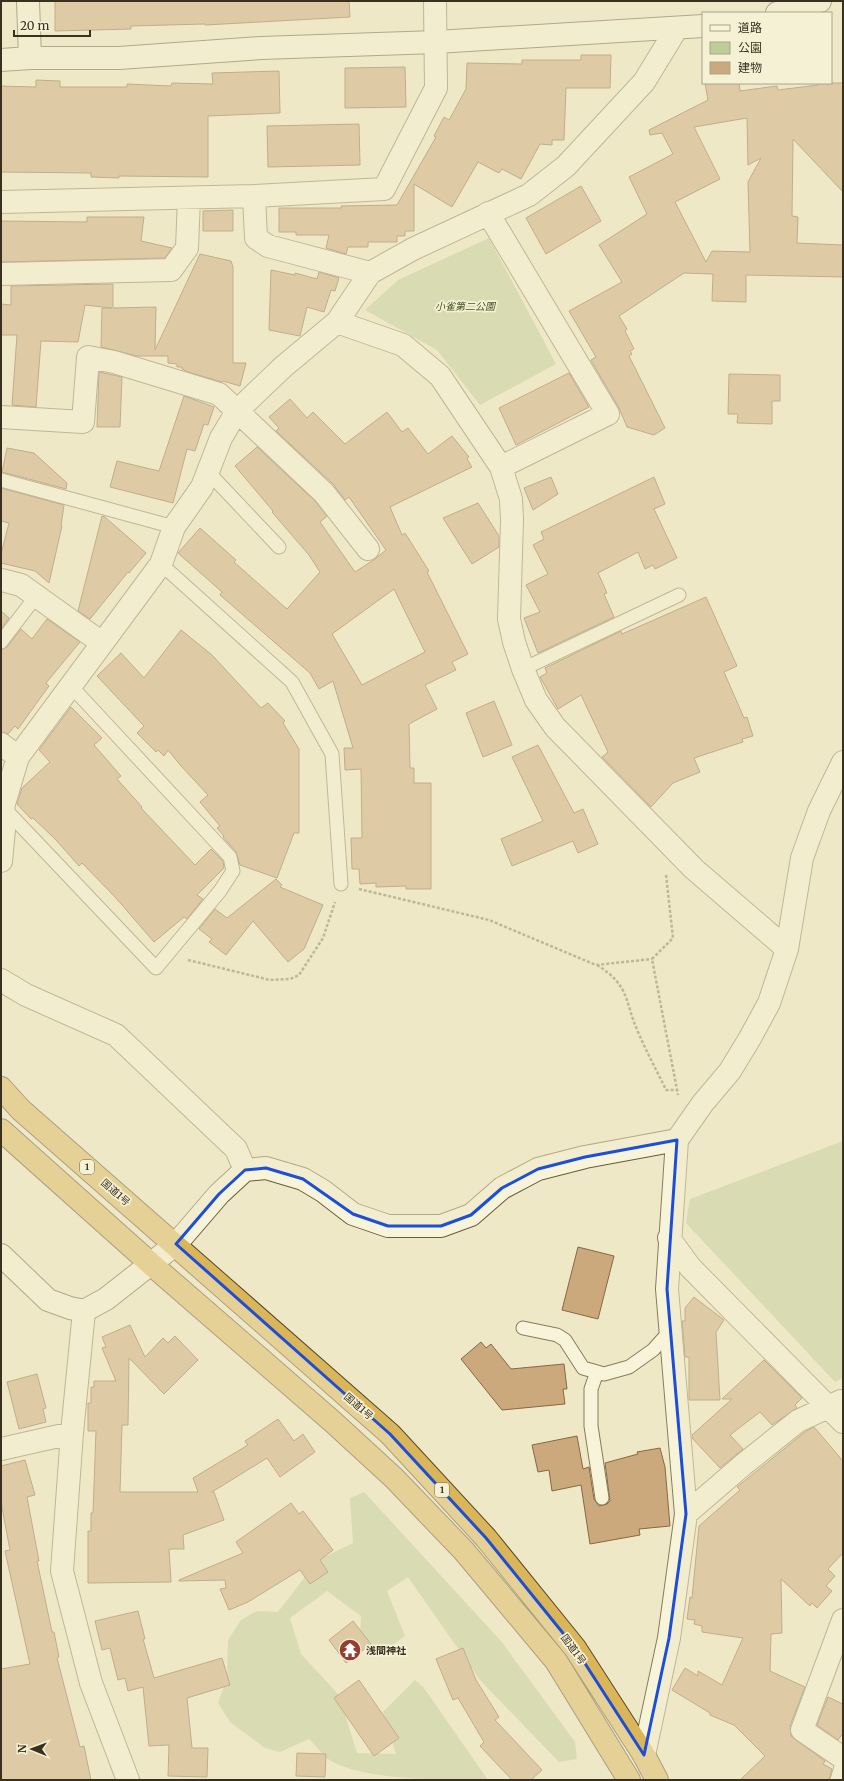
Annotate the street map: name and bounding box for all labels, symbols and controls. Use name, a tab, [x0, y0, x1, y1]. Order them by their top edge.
scale bar	[14, 12, 90, 38]
legend	[702, 12, 832, 84]
text: 20 m	[20, 18, 49, 33]
text: 道路	[738, 20, 762, 35]
text: 公園	[738, 40, 762, 55]
text: 建物	[738, 60, 762, 75]
park label: 小雀第二公園	[435, 300, 497, 313]
road number: 1	[80, 1160, 94, 1174]
street label: 国道1号	[98, 1176, 133, 1209]
street label: 国道1号	[341, 1390, 376, 1423]
road number: 1	[435, 1483, 449, 1497]
street label: 国道1号	[558, 1632, 589, 1667]
temple icon: 浅間神社	[337, 1637, 363, 1663]
place label: 浅間神社	[366, 1644, 407, 1657]
north arrow	[12, 1729, 52, 1769]
text: N	[15, 1744, 29, 1753]

